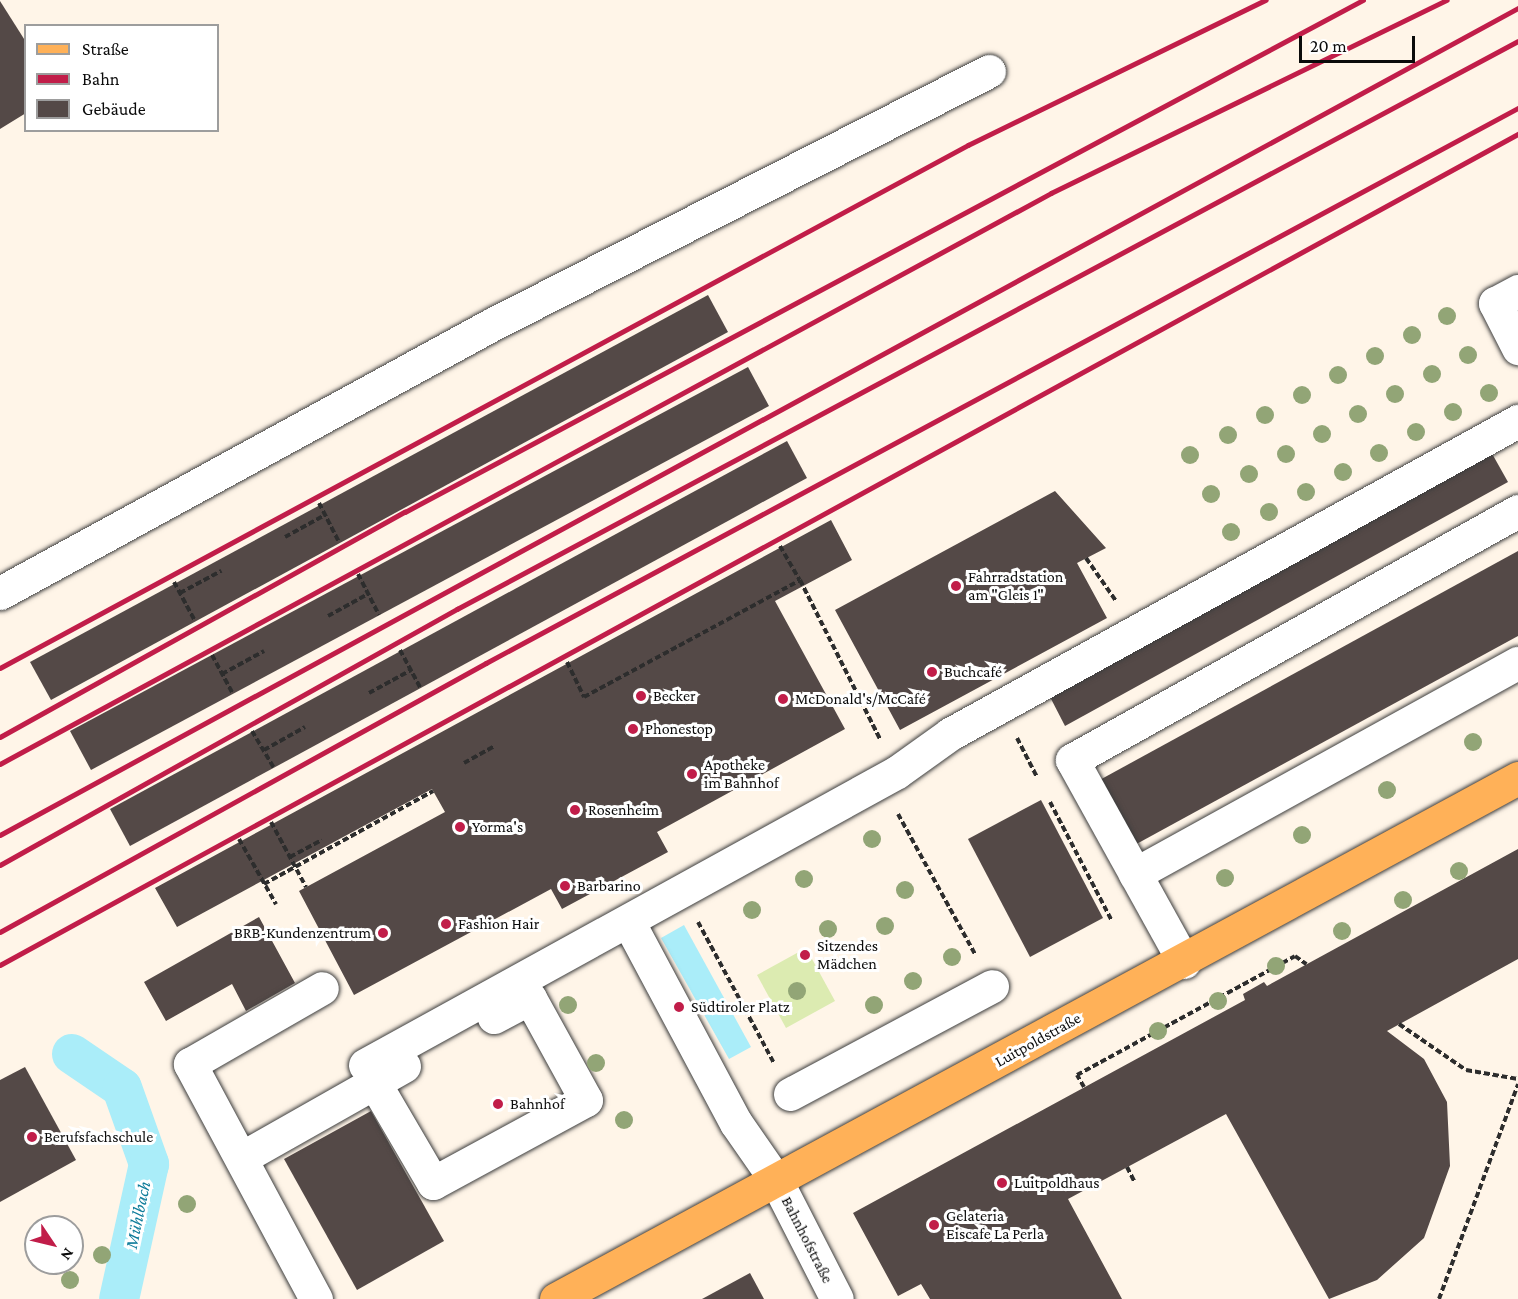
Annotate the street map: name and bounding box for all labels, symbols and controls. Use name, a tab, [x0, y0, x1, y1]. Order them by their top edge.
legend	[24, 24, 219, 132]
scale bar	[1302, 24, 1418, 62]
text: 20 m	[1310, 36, 1347, 56]
text: Straße	[82, 39, 129, 59]
text: Bahn	[82, 69, 120, 89]
text: Gebäude	[82, 99, 146, 119]
place label: Fahrradstation am "Gleis 1"	[968, 567, 1063, 605]
marker: Fahrradstation am "Gleis 1"	[949, 579, 963, 593]
place label: Buchcafé	[944, 662, 1002, 682]
marker: Buchcafé	[925, 665, 939, 679]
place label: Becker	[653, 686, 696, 706]
marker: Becker	[634, 689, 648, 703]
place label: McDonald's/McCafé	[795, 689, 926, 709]
marker: McDonald's/McCafé	[776, 692, 790, 706]
place label: Phonestop	[645, 719, 713, 739]
marker: Phonestop	[626, 722, 640, 736]
place label: Apotheke im Bahnhof	[704, 755, 779, 793]
marker: Apotheke im Bahnhof	[685, 767, 699, 781]
place label: Rosenheim	[588, 800, 659, 820]
marker: Rosenheim	[566, 801, 584, 819]
place label: Yorma's	[472, 817, 523, 837]
marker: Yorma's	[453, 820, 467, 834]
place label: Barbarino	[577, 876, 641, 896]
marker: Barbarino	[558, 879, 572, 893]
place label: Fashion Hair	[458, 914, 539, 934]
marker: Fashion Hair	[439, 917, 453, 931]
place label: BRB-Kundenzentrum	[234, 923, 371, 943]
marker: BRB-Kundenzentrum	[376, 926, 390, 940]
place label: Sitzendes Mädchen	[817, 936, 878, 974]
marker: Sitzendes Mädchen	[798, 948, 812, 962]
place label: Südtiroler Platz	[691, 997, 790, 1017]
marker: Südtiroler Platz	[672, 1000, 686, 1014]
street label: Luitpoldstraße	[992, 1009, 1084, 1071]
place label: Bahnhof	[510, 1094, 565, 1114]
marker: Bahnhof	[491, 1097, 505, 1111]
place label: Berufsfachschule	[44, 1127, 153, 1147]
marker: Berufsfachschule	[25, 1130, 39, 1144]
place label: Luitpoldhaus	[1014, 1173, 1100, 1193]
marker: Luitpoldhaus	[995, 1176, 1009, 1190]
water label: Mühlbach	[120, 1179, 156, 1251]
street label: Bahnhofstraße	[777, 1193, 837, 1287]
place label: Gelateria Eiscafe La Perla	[946, 1206, 1044, 1244]
north arrow	[24, 1215, 84, 1275]
marker: Gelateria Eiscafe La Perla	[927, 1218, 941, 1232]
text: N	[57, 1245, 78, 1264]

